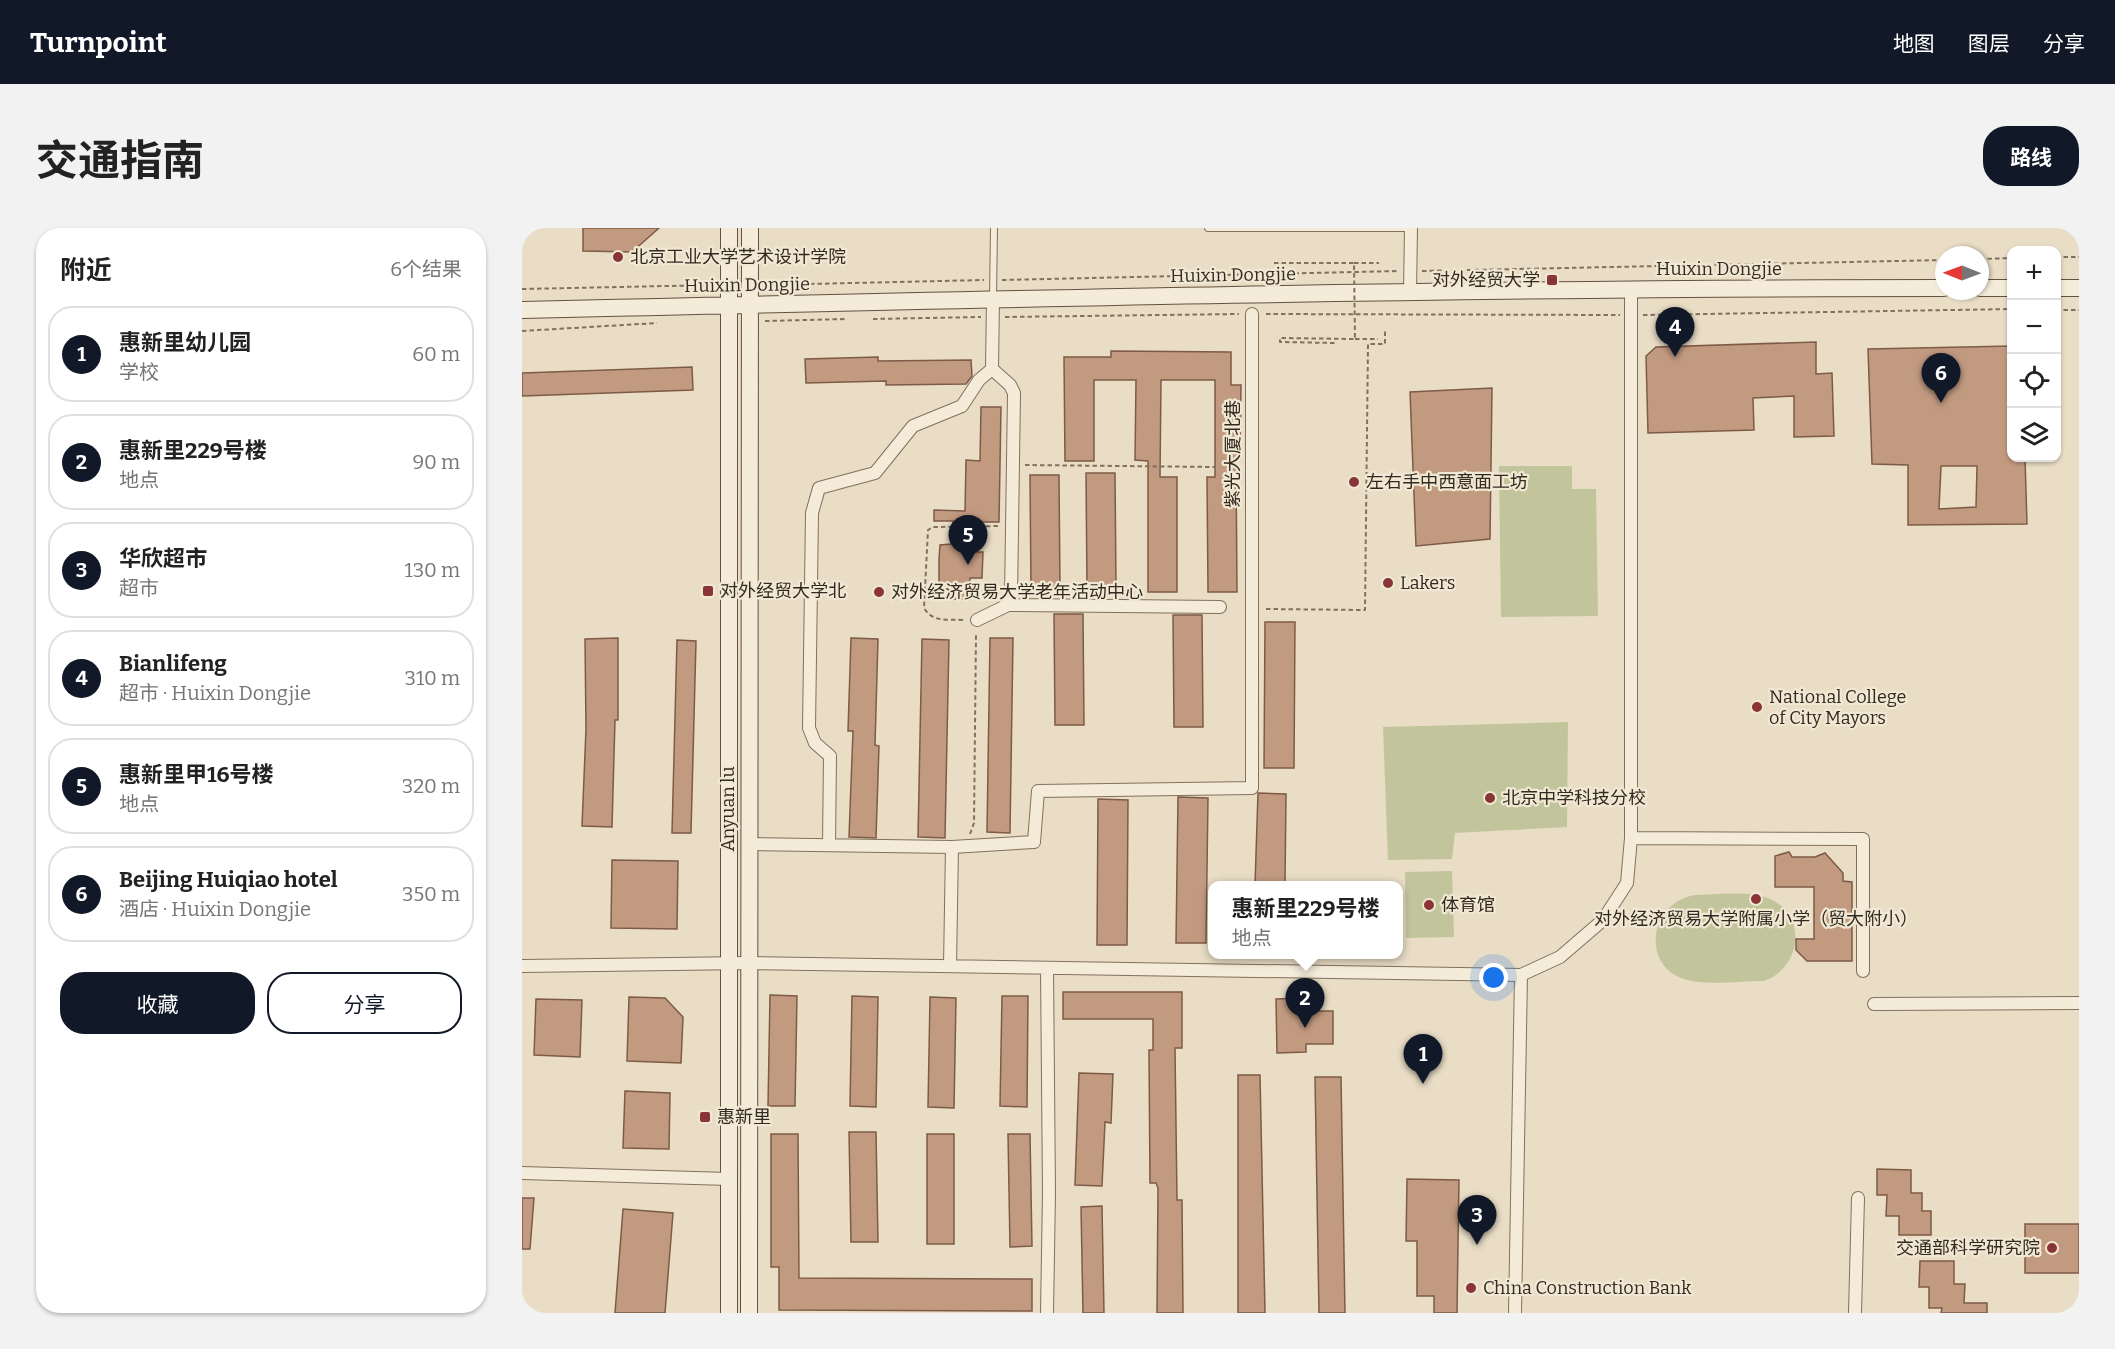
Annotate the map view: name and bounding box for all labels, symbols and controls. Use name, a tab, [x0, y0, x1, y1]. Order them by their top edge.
text: Turnpoint	[30, 26, 167, 59]
text: 地图	[1893, 31, 1935, 57]
text: 图层	[1968, 31, 2010, 57]
text: 分享	[2043, 31, 2085, 57]
button: 路线	[1983, 126, 2079, 186]
text: 交通指南	[36, 136, 204, 186]
place label: 北京工业大学艺术设计学院	[630, 246, 846, 268]
north arrow	[1935, 246, 1989, 300]
map controls	[2007, 246, 2061, 462]
button: +	[2007, 246, 2061, 300]
marker: 北京工业大学艺术设计学院	[611, 250, 625, 264]
text: 附近	[60, 255, 112, 286]
text: 6个结果	[390, 257, 462, 281]
street label: Huixin Dongjie	[1656, 258, 1782, 280]
street label: Huixin Dongjie	[1170, 263, 1296, 287]
place label: 对外经贸大学	[1432, 269, 1540, 291]
street label: Huixin Dongjie	[684, 273, 810, 297]
marker: 对外经贸大学	[1545, 273, 1559, 287]
button: −	[2007, 300, 2061, 354]
pin: 4	[1656, 308, 1694, 357]
text: 惠新里幼儿园	[119, 329, 251, 356]
text: 1	[77, 342, 86, 366]
text: 60 m	[412, 342, 460, 366]
pin: 6	[1922, 354, 1960, 403]
button: locate	[2007, 354, 2061, 408]
text: 学校	[119, 360, 159, 384]
street label: 紫光大厦北巷	[1222, 400, 1244, 508]
button: layers	[2007, 408, 2061, 462]
text: 惠新里229号楼	[119, 437, 267, 464]
text: 2	[76, 450, 87, 474]
text: 90 m	[412, 450, 460, 474]
text: 地点	[119, 468, 159, 492]
place label: 左右手中西意面工坊	[1366, 471, 1528, 493]
marker: 左右手中西意面工坊	[1347, 475, 1361, 489]
pin: 5	[948, 516, 988, 565]
text: 华欣超市	[119, 545, 207, 572]
text: 3	[76, 558, 87, 582]
text: 130 m	[405, 558, 460, 582]
place label: Lakers	[1400, 572, 1455, 594]
text: 超市	[119, 576, 159, 600]
marker: Lakers	[1381, 576, 1395, 590]
place label: 对外经贸大学北	[720, 580, 846, 602]
place label: 对外经济贸易大学老年活动中心	[891, 581, 1143, 603]
marker: 对外经贸大学北	[701, 584, 715, 598]
marker: 对外经济贸易大学老年活动中心	[872, 585, 886, 599]
text: Bianlifeng	[119, 650, 227, 677]
text: 4	[75, 666, 88, 690]
text: 310 m	[405, 666, 460, 690]
text: 超市 · Huixin Dongjie	[119, 681, 311, 705]
place label: National College of City Mayors	[1769, 686, 1906, 729]
marker: National College of City Mayors	[1750, 700, 1764, 714]
text: 惠新里甲16号楼	[119, 761, 274, 788]
street label: Anyuan lu	[717, 766, 739, 852]
text: 5	[76, 774, 87, 798]
text: 320 m	[402, 774, 460, 798]
place label: 北京中学科技分校	[1502, 787, 1646, 809]
marker: 北京中学科技分校	[1483, 791, 1497, 805]
text: 地点	[119, 792, 159, 816]
text: Beijing Huiqiao hotel	[119, 866, 338, 893]
popup	[1208, 881, 1403, 959]
text: 6	[76, 882, 87, 906]
text: 350 m	[402, 882, 460, 906]
marker: 对外经济贸易大学附属小学（贸大附小）	[1749, 892, 1763, 906]
place label: 体育馆	[1441, 894, 1495, 916]
text: 惠新里229号楼	[1232, 895, 1379, 922]
text: 酒店 · Huixin Dongjie	[119, 897, 311, 921]
marker: 体育馆	[1422, 898, 1436, 912]
place label: 对外经济贸易大学附属小学（贸大附小）	[1594, 908, 1918, 930]
text: 地点	[1232, 926, 1272, 950]
your location	[1479, 963, 1508, 992]
button: 收藏	[60, 972, 255, 1034]
button: 分享	[267, 972, 462, 1034]
pin: 2	[1286, 978, 1324, 1028]
pin: 1	[1404, 1034, 1442, 1084]
place label: 惠新里	[717, 1106, 771, 1128]
marker: 惠新里	[698, 1110, 712, 1124]
pin: 3	[1458, 1196, 1496, 1245]
place label: 交通部科学研究院	[1896, 1237, 2040, 1259]
marker: 交通部科学研究院	[2045, 1241, 2059, 1255]
place label: China Construction Bank	[1483, 1277, 1692, 1299]
marker: China Construction Bank	[1464, 1281, 1478, 1295]

